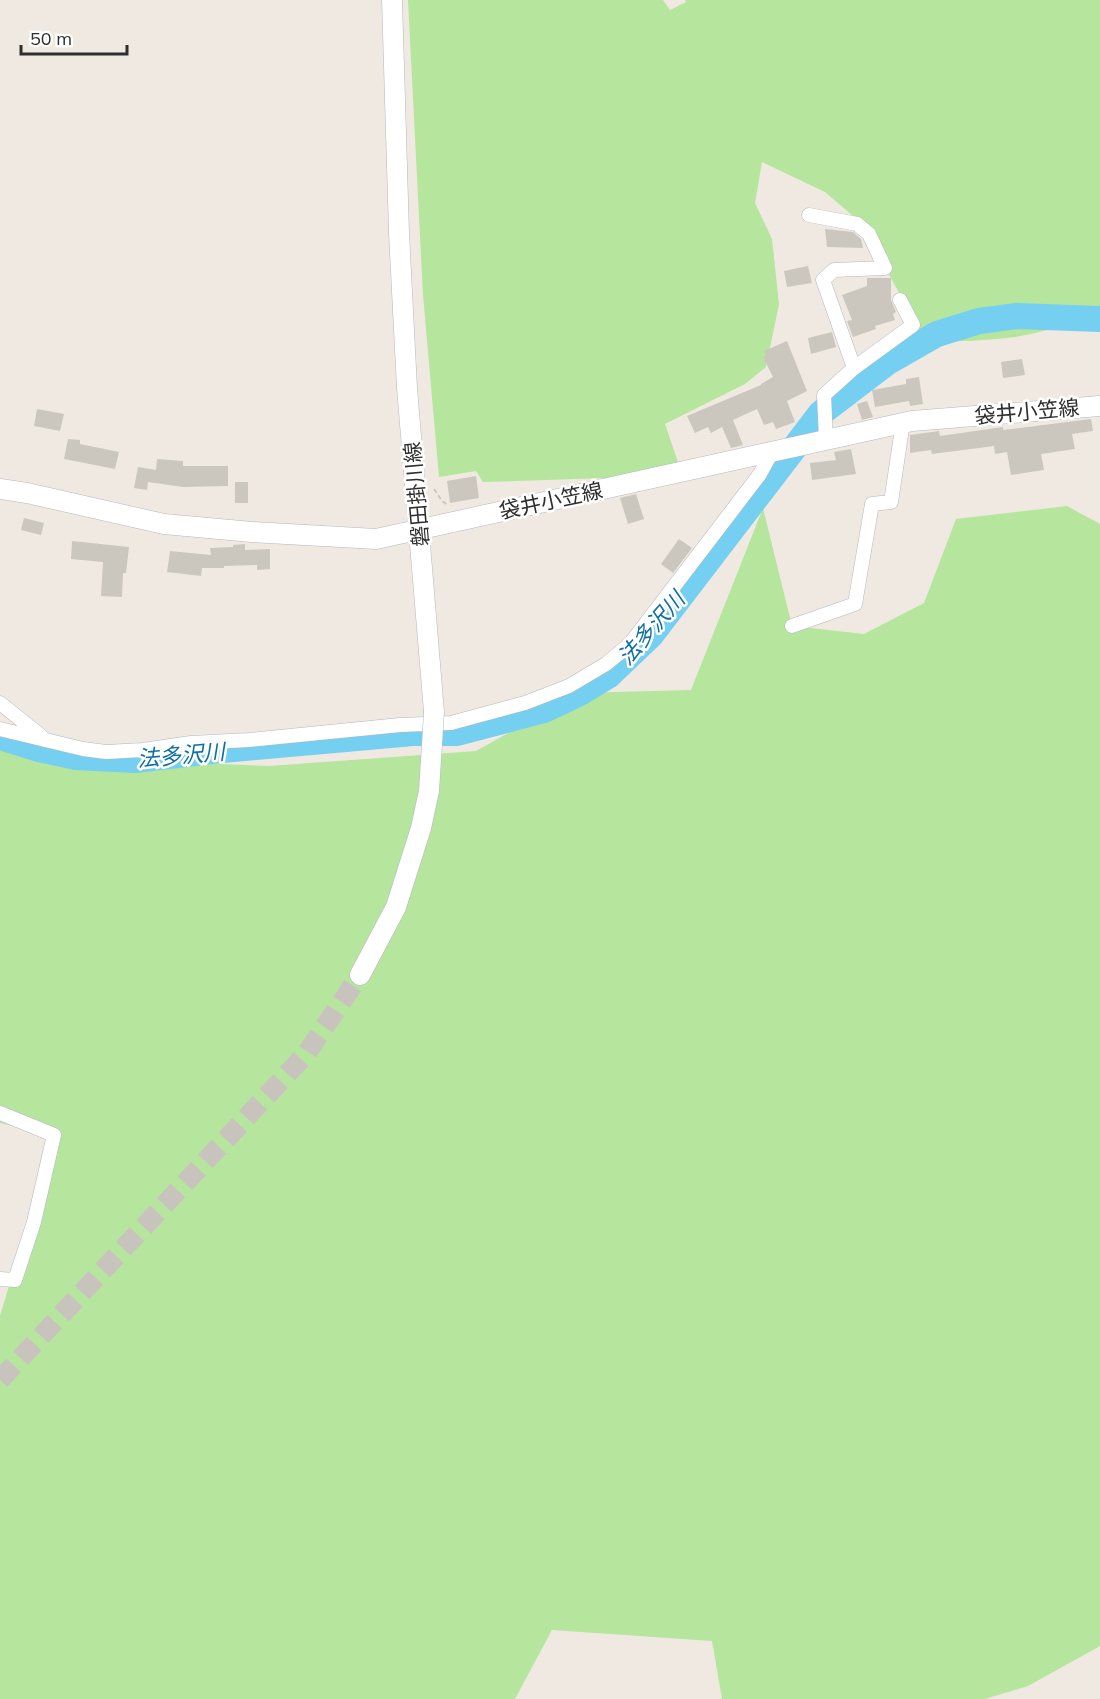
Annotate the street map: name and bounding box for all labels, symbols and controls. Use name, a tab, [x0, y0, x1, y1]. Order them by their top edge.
scale bar	[21, 18, 128, 56]
text: 50 m	[30, 27, 72, 50]
street label: 袋井小笠線	[973, 393, 1080, 429]
street label: 磐田掛川線	[398, 441, 434, 548]
street label: 袋井小笠線	[497, 476, 605, 524]
water label: 法多沢川	[612, 584, 692, 670]
water label: 法多沢川	[136, 737, 228, 773]

